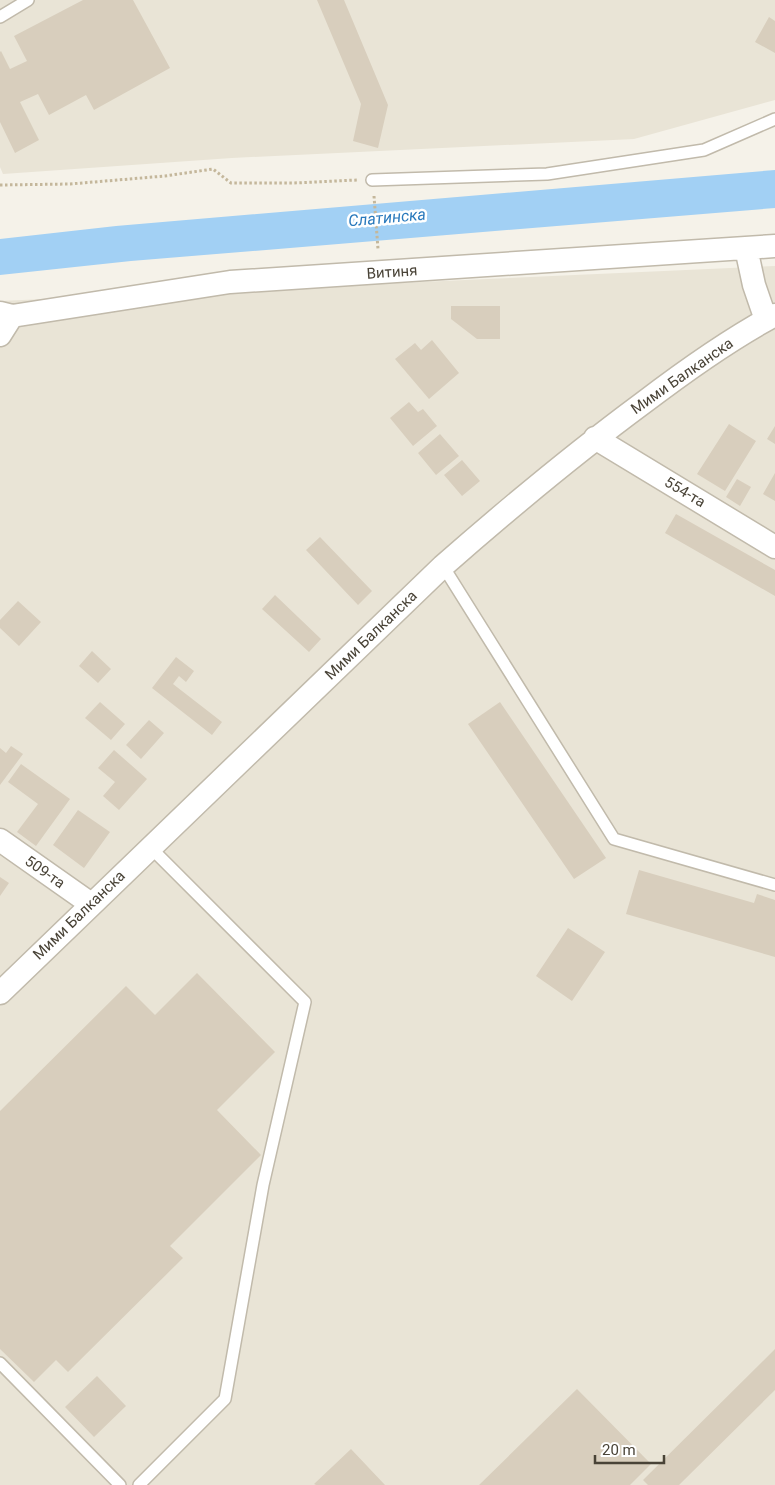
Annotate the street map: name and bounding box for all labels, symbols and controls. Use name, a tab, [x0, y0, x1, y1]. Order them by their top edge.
water label: Слатинска	[347, 205, 427, 230]
street label: Витиня	[366, 261, 418, 283]
street label: Мими Балканска	[627, 334, 737, 418]
street label: 554-та	[661, 473, 709, 511]
street label: Мими Балканска	[321, 587, 421, 683]
street label: 509-та	[22, 852, 68, 892]
street label: Мими Балканска	[29, 867, 129, 963]
scale bar	[595, 1432, 664, 1464]
text: 20 m	[602, 1441, 636, 1459]

